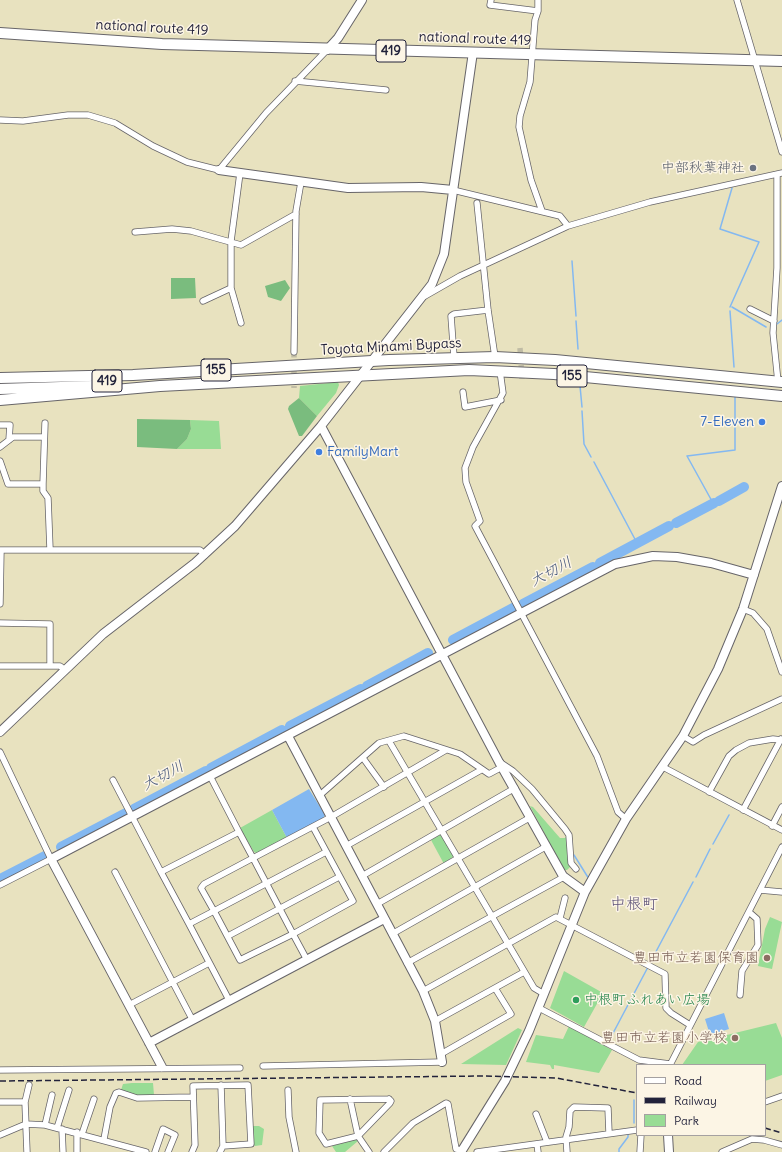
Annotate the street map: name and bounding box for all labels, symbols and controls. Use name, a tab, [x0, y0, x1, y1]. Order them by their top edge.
street label: national route 419	[95, 17, 209, 39]
street label: national route 419	[418, 29, 532, 49]
road number: 419	[376, 40, 406, 62]
place label: 中部秋葉神社	[661, 160, 745, 176]
marker: 中部秋葉神社	[748, 163, 758, 173]
street label: Toyota Minami Bypass	[320, 335, 462, 359]
road number: 155	[201, 359, 231, 381]
road number: 155	[557, 365, 587, 387]
road number: 419	[92, 370, 122, 392]
place label: 7-Eleven	[700, 414, 754, 430]
marker: 7-Eleven	[757, 417, 767, 427]
place label: FamilyMart	[327, 444, 398, 460]
marker: FamilyMart	[314, 447, 324, 457]
water label: 大切川	[527, 553, 575, 591]
water label: 大切川	[139, 757, 187, 795]
district label: 中根町	[610, 894, 658, 914]
place label: 豊田市立若園保育園	[633, 950, 759, 966]
marker: 豊田市立若園保育園	[762, 953, 772, 963]
place label: 中根町ふれあい広場	[584, 992, 710, 1008]
marker: 中根町ふれあい広場	[571, 995, 581, 1005]
place label: 豊田市立若園小学校	[601, 1030, 727, 1046]
marker: 豊田市立若園小学校	[730, 1033, 740, 1043]
legend	[636, 1064, 766, 1136]
text: Road	[674, 1073, 702, 1088]
text: Railway	[674, 1093, 717, 1108]
text: Park	[674, 1113, 699, 1128]

